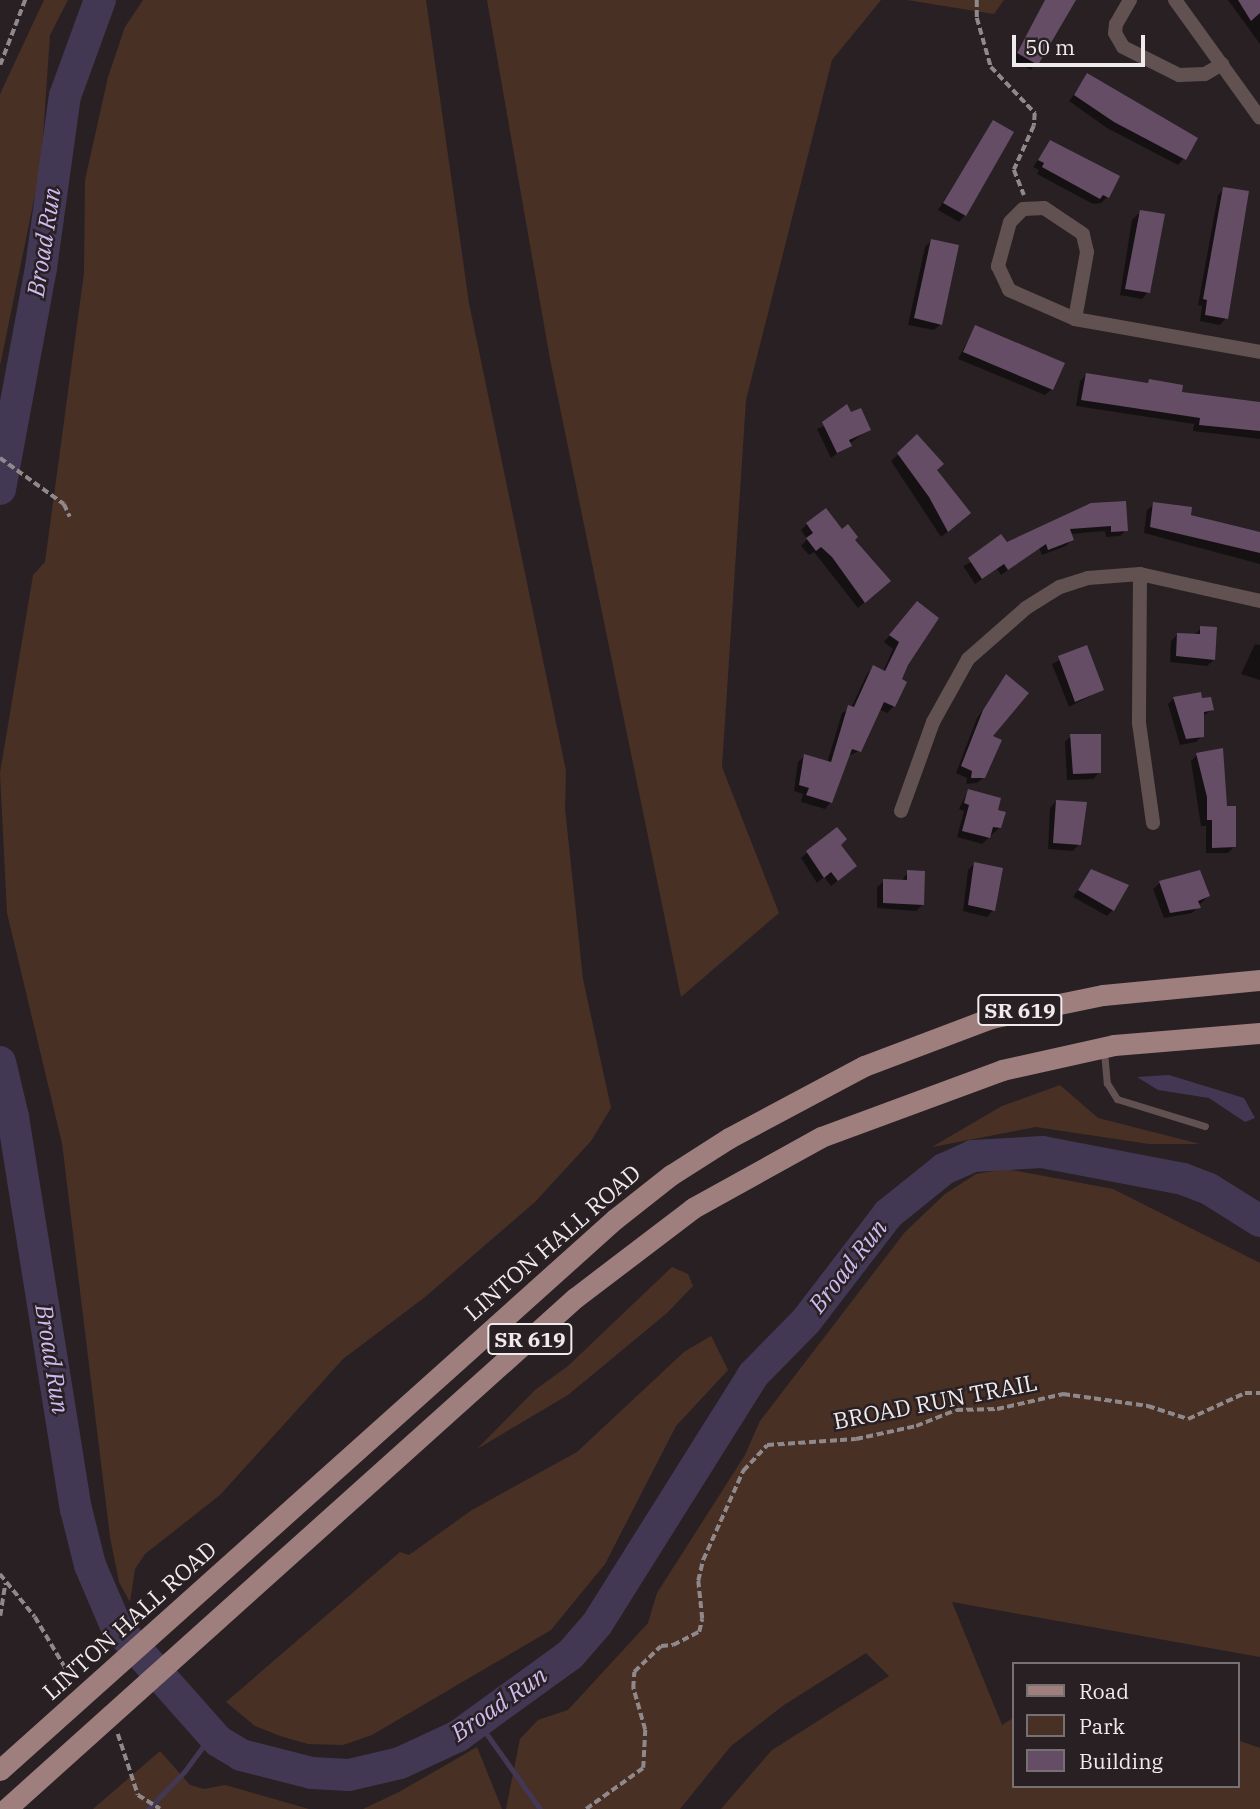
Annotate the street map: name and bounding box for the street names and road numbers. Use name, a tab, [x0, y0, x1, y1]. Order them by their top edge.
road number: SR 619	[976, 992, 1064, 1028]
street label: LINTON HALL ROAD	[459, 1158, 645, 1326]
road number: SR 619	[486, 1322, 574, 1356]
street label: BROAD RUN TRAIL	[831, 1368, 1039, 1434]
street label: LINTON HALL ROAD	[37, 1535, 221, 1705]

